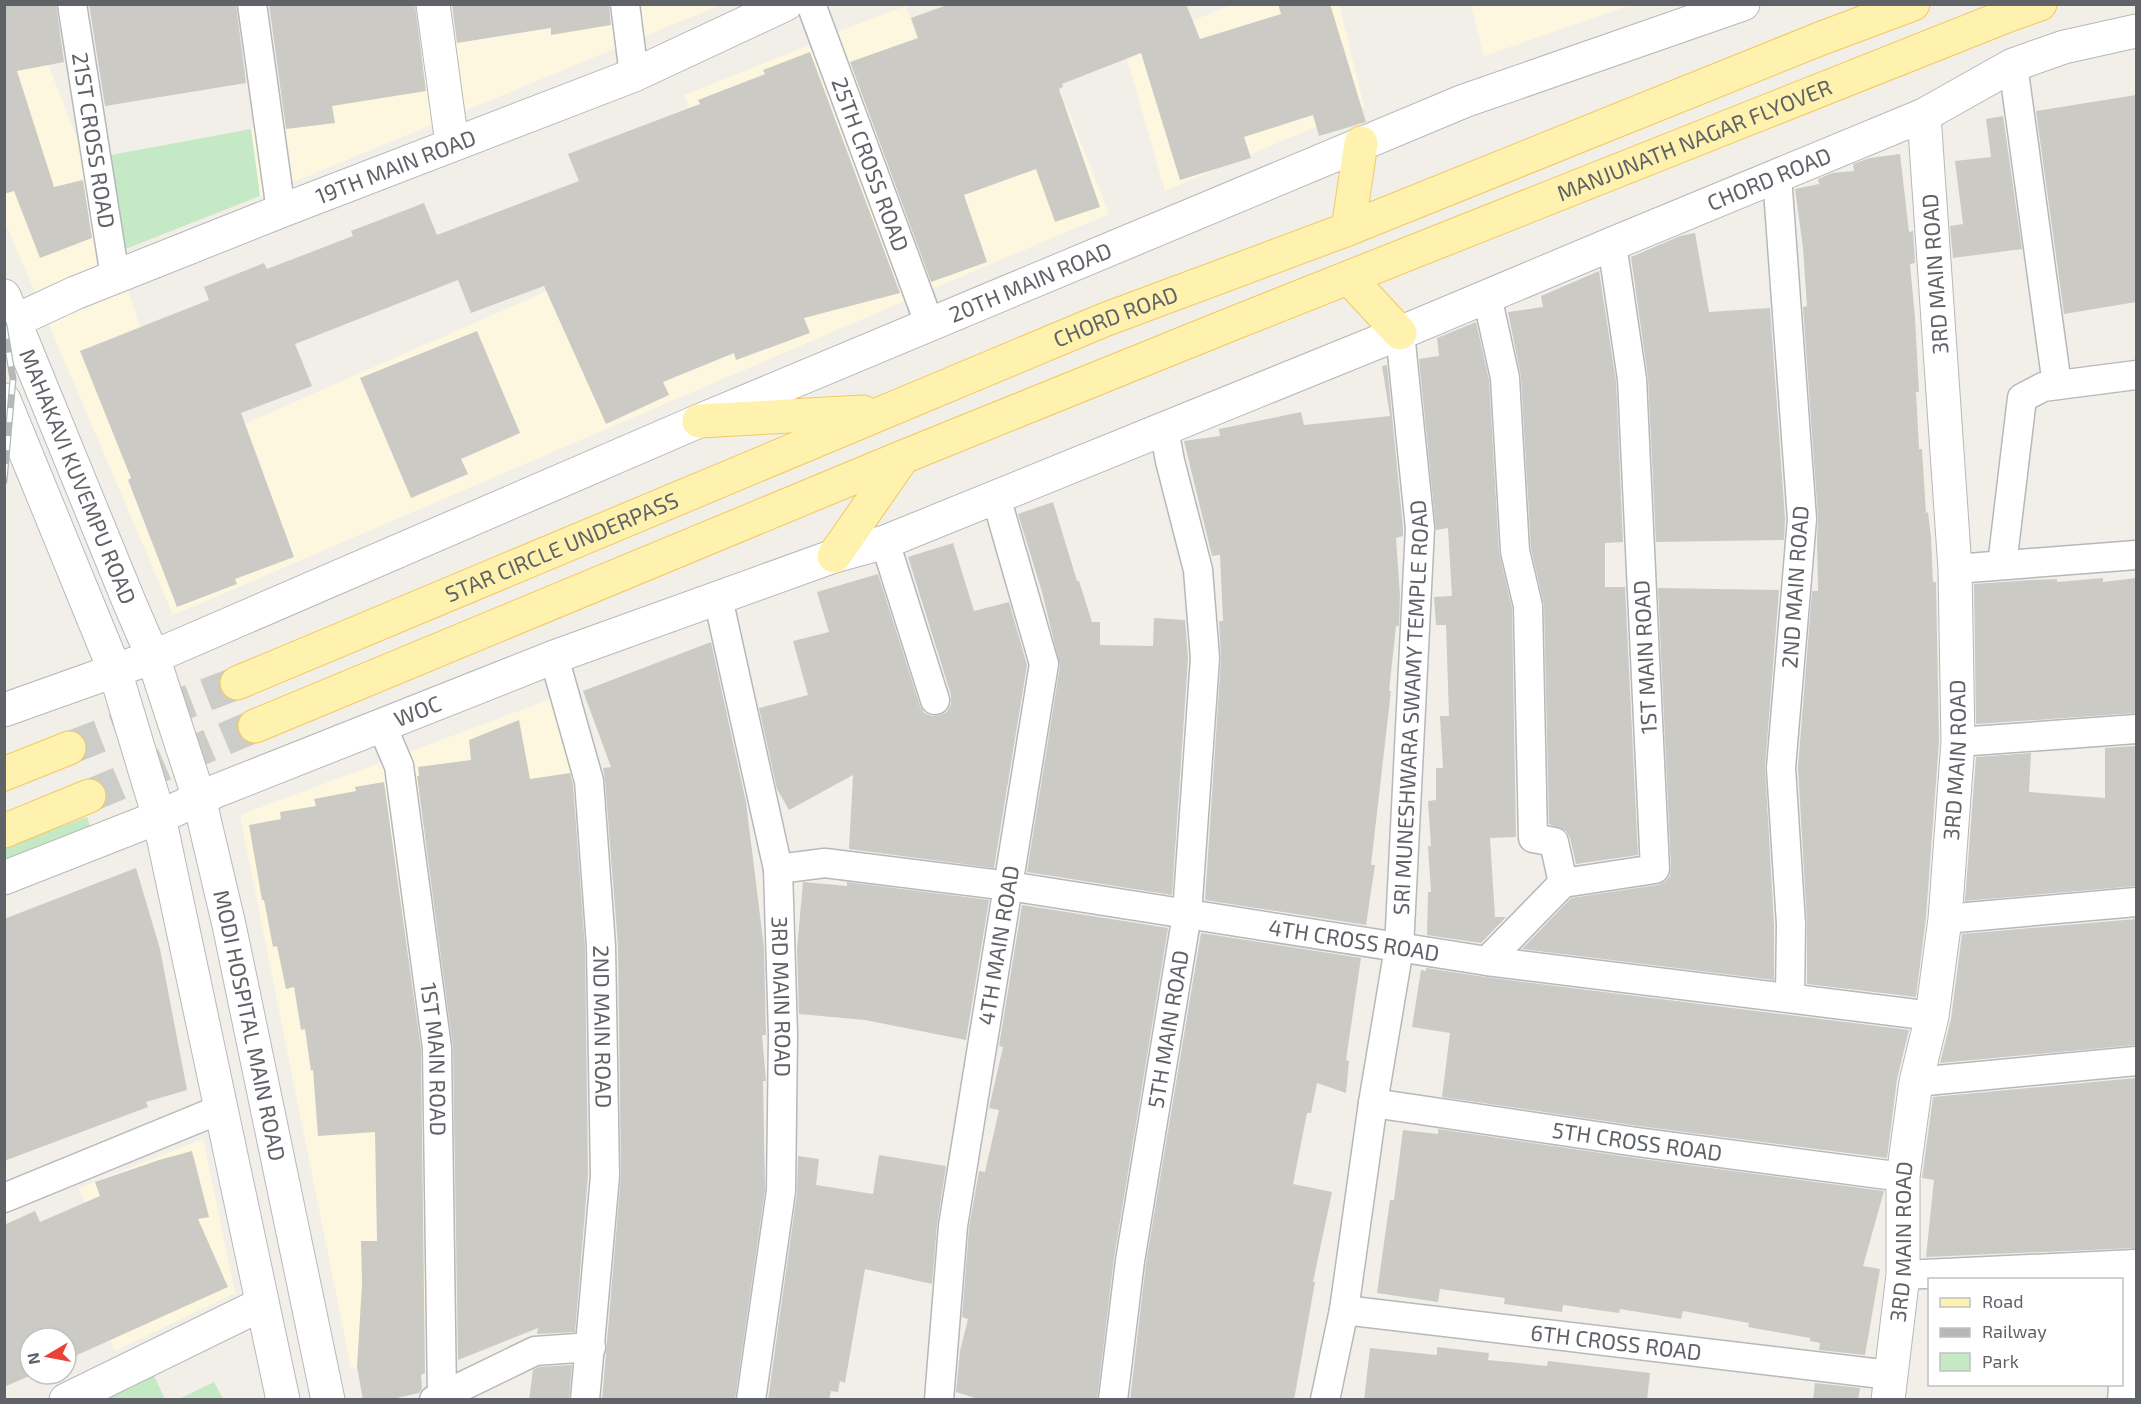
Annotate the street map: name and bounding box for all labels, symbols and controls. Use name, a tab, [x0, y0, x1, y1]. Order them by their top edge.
street label: 21ST CROSS ROAD	[68, 50, 121, 230]
street label: 25TH CROSS ROAD	[827, 73, 915, 255]
street label: MANJUNATH NAGAR FLYOVER	[1553, 73, 1835, 205]
street label: 19TH MAIN ROAD	[312, 123, 479, 208]
street label: CHORD ROAD	[1703, 141, 1834, 215]
street label: 3RD MAIN ROAD	[1915, 193, 1953, 355]
street label: 20TH MAIN ROAD	[945, 236, 1115, 327]
street label: CHORD ROAD	[1049, 280, 1181, 352]
street label: MAHAKAVI KUVEMPU ROAD	[15, 345, 143, 607]
street label: STAR CIRCLE UNDERPASS	[441, 486, 682, 606]
street label: SRI MUNESHWARA SWAMY TEMPLE ROAD	[1387, 499, 1432, 916]
street label: 2ND MAIN ROAD	[1775, 505, 1813, 669]
street label: 1ST MAIN ROAD	[1627, 580, 1661, 735]
street label: 3RD MAIN ROAD	[1937, 679, 1970, 841]
street label: WOC	[390, 689, 444, 731]
street label: 4TH MAIN ROAD	[972, 863, 1023, 1027]
street label: MODI HOSPITAL MAIN ROAD	[209, 887, 292, 1163]
street label: 4TH CROSS ROAD	[1267, 913, 1441, 965]
street label: 3RD MAIN ROAD	[767, 915, 797, 1077]
street label: 2ND MAIN ROAD	[589, 945, 618, 1108]
street label: 5TH MAIN ROAD	[1141, 948, 1193, 1110]
street label: 1ST MAIN ROAD	[416, 981, 452, 1136]
street label: 5TH CROSS ROAD	[1551, 1116, 1724, 1165]
street label: 3RD MAIN ROAD	[1883, 1160, 1917, 1324]
legend	[1928, 1278, 2123, 1386]
text: Road	[1982, 1290, 2023, 1312]
street label: 6TH CROSS ROAD	[1529, 1318, 1703, 1364]
text: Railway	[1982, 1320, 2047, 1342]
north arrow	[18, 1326, 78, 1386]
text: Park	[1982, 1350, 2019, 1372]
text: N	[22, 1351, 43, 1366]

